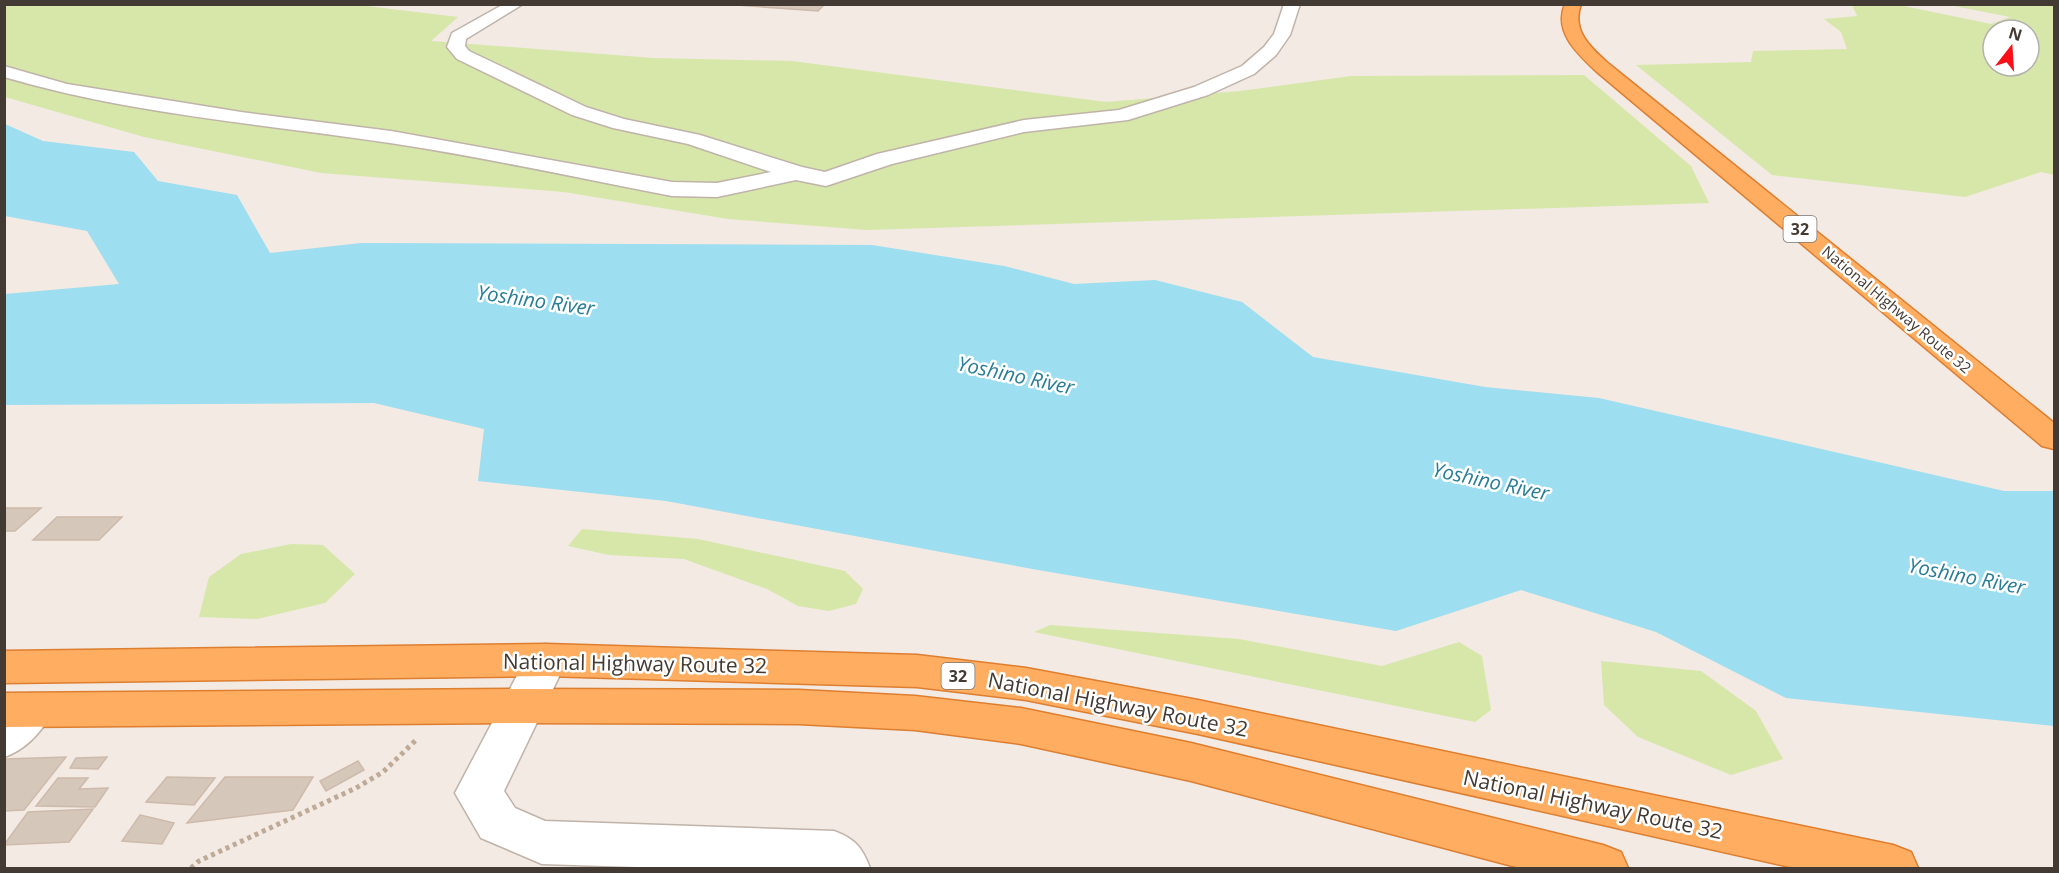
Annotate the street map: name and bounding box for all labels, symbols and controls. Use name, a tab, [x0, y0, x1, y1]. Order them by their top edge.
north arrow	[1981, 18, 2041, 78]
text: N	[2006, 21, 2025, 46]
road number: 32	[1784, 216, 1816, 242]
street label: National Highway Route 32	[1818, 241, 1976, 377]
water label: Yoshino River	[476, 278, 597, 322]
water label: Yoshino River	[955, 350, 1078, 401]
water label: Yoshino River	[1430, 456, 1553, 507]
water label: Yoshino River	[1906, 551, 2029, 601]
street label: National Highway Route 32	[503, 647, 767, 679]
road number: 32	[942, 663, 974, 689]
street label: National Highway Route 32	[986, 665, 1250, 743]
street label: National Highway Route 32	[1461, 763, 1725, 845]

